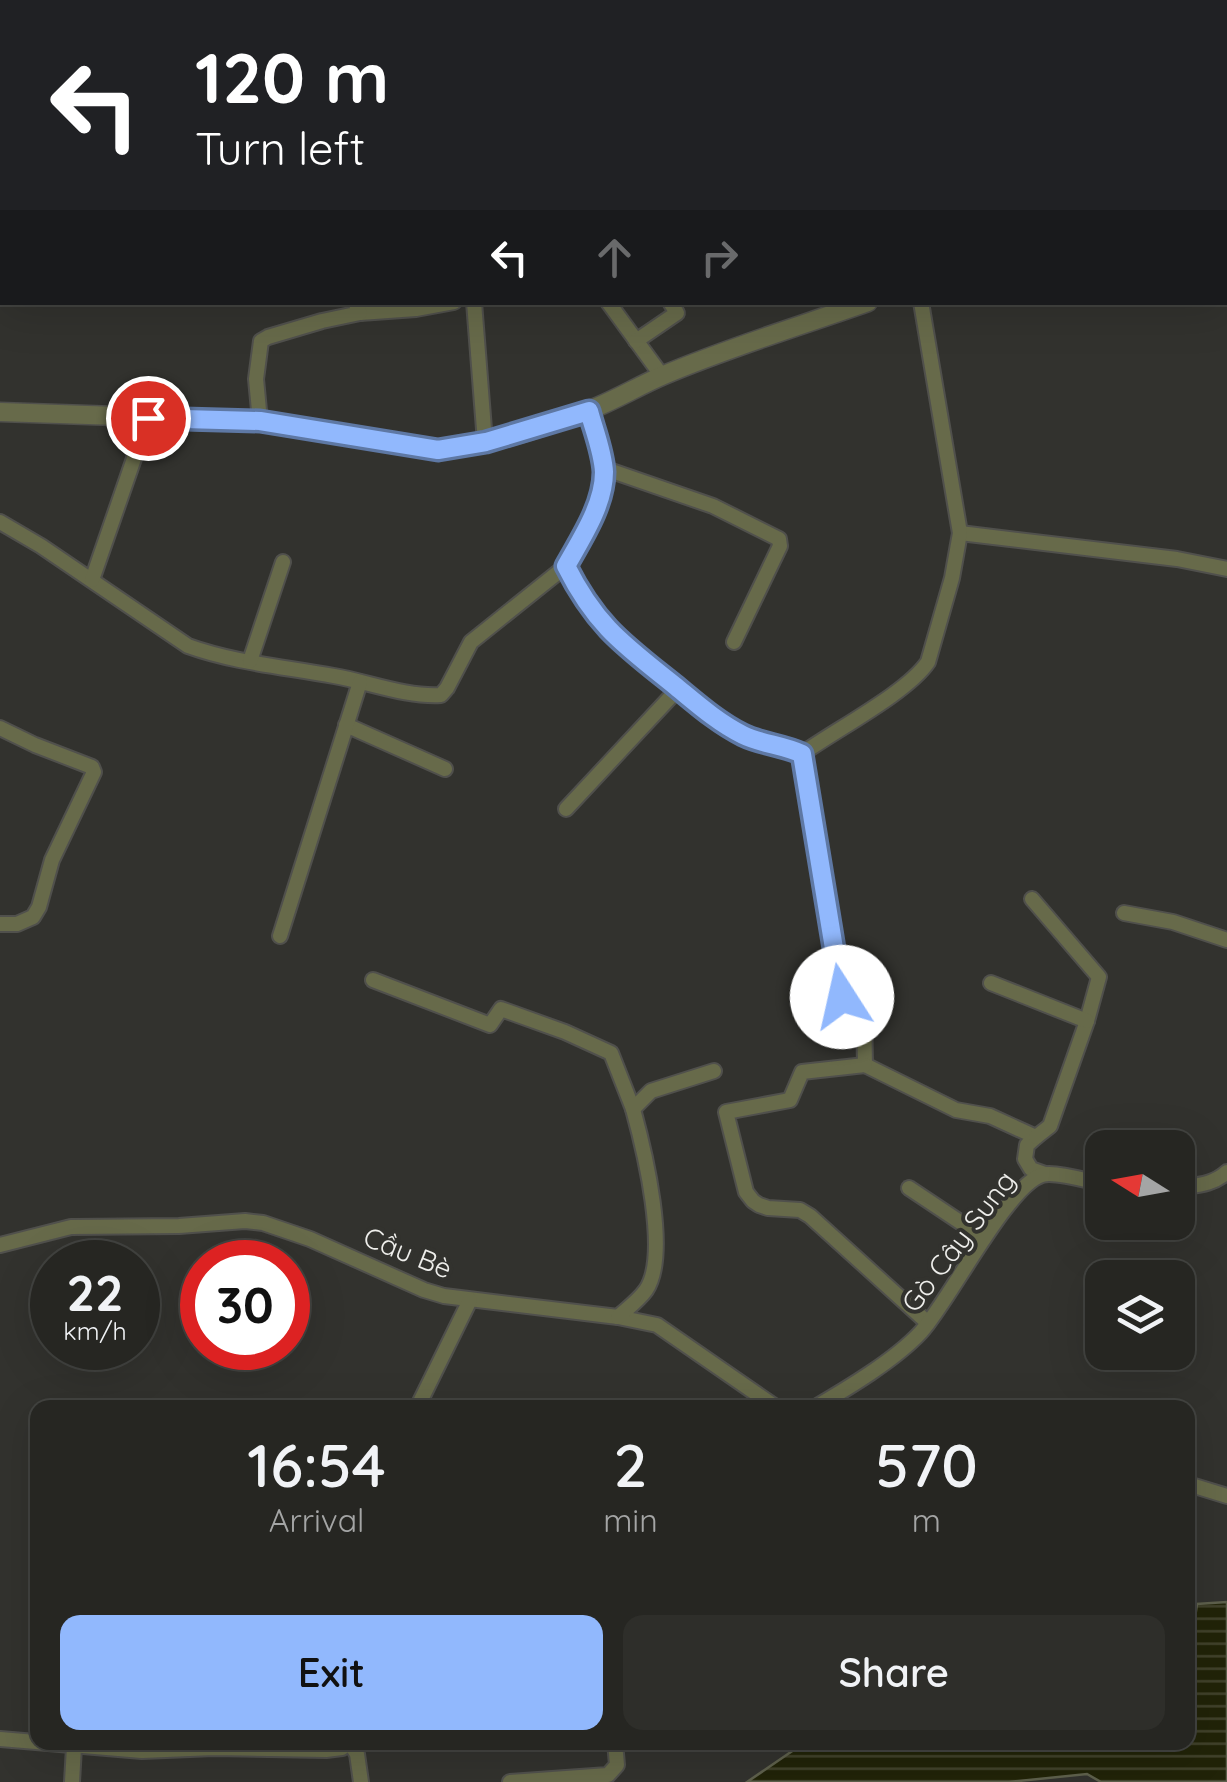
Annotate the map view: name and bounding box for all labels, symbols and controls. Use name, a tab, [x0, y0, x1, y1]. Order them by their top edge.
text: 120 m	[195, 33, 389, 121]
icon: left	[30, 40, 160, 170]
text: Turn left	[195, 120, 365, 176]
icon: left	[482, 230, 537, 285]
icon: ahead	[587, 230, 642, 285]
icon: right	[692, 230, 747, 285]
pin	[106, 376, 191, 461]
icon: arrive	[121, 391, 176, 446]
position arrow	[790, 945, 894, 1049]
north arrow	[1085, 1130, 1195, 1240]
map controls	[1085, 1130, 1195, 1370]
street label: Gò Cây Sung	[893, 1163, 1023, 1319]
street label: Cầu Bè	[359, 1218, 457, 1286]
speed limit sign: 30	[180, 1240, 310, 1370]
button: layers	[1085, 1260, 1195, 1370]
text: 22	[67, 1261, 123, 1324]
text: km/h	[63, 1315, 127, 1346]
text: 16:54	[247, 1427, 386, 1502]
text: 2	[614, 1427, 647, 1502]
text: 570	[875, 1427, 978, 1502]
text: Arrival	[269, 1500, 364, 1540]
text: min	[603, 1500, 658, 1540]
text: m	[912, 1500, 941, 1540]
button: Exit	[60, 1615, 603, 1730]
button: Share	[623, 1615, 1165, 1730]

